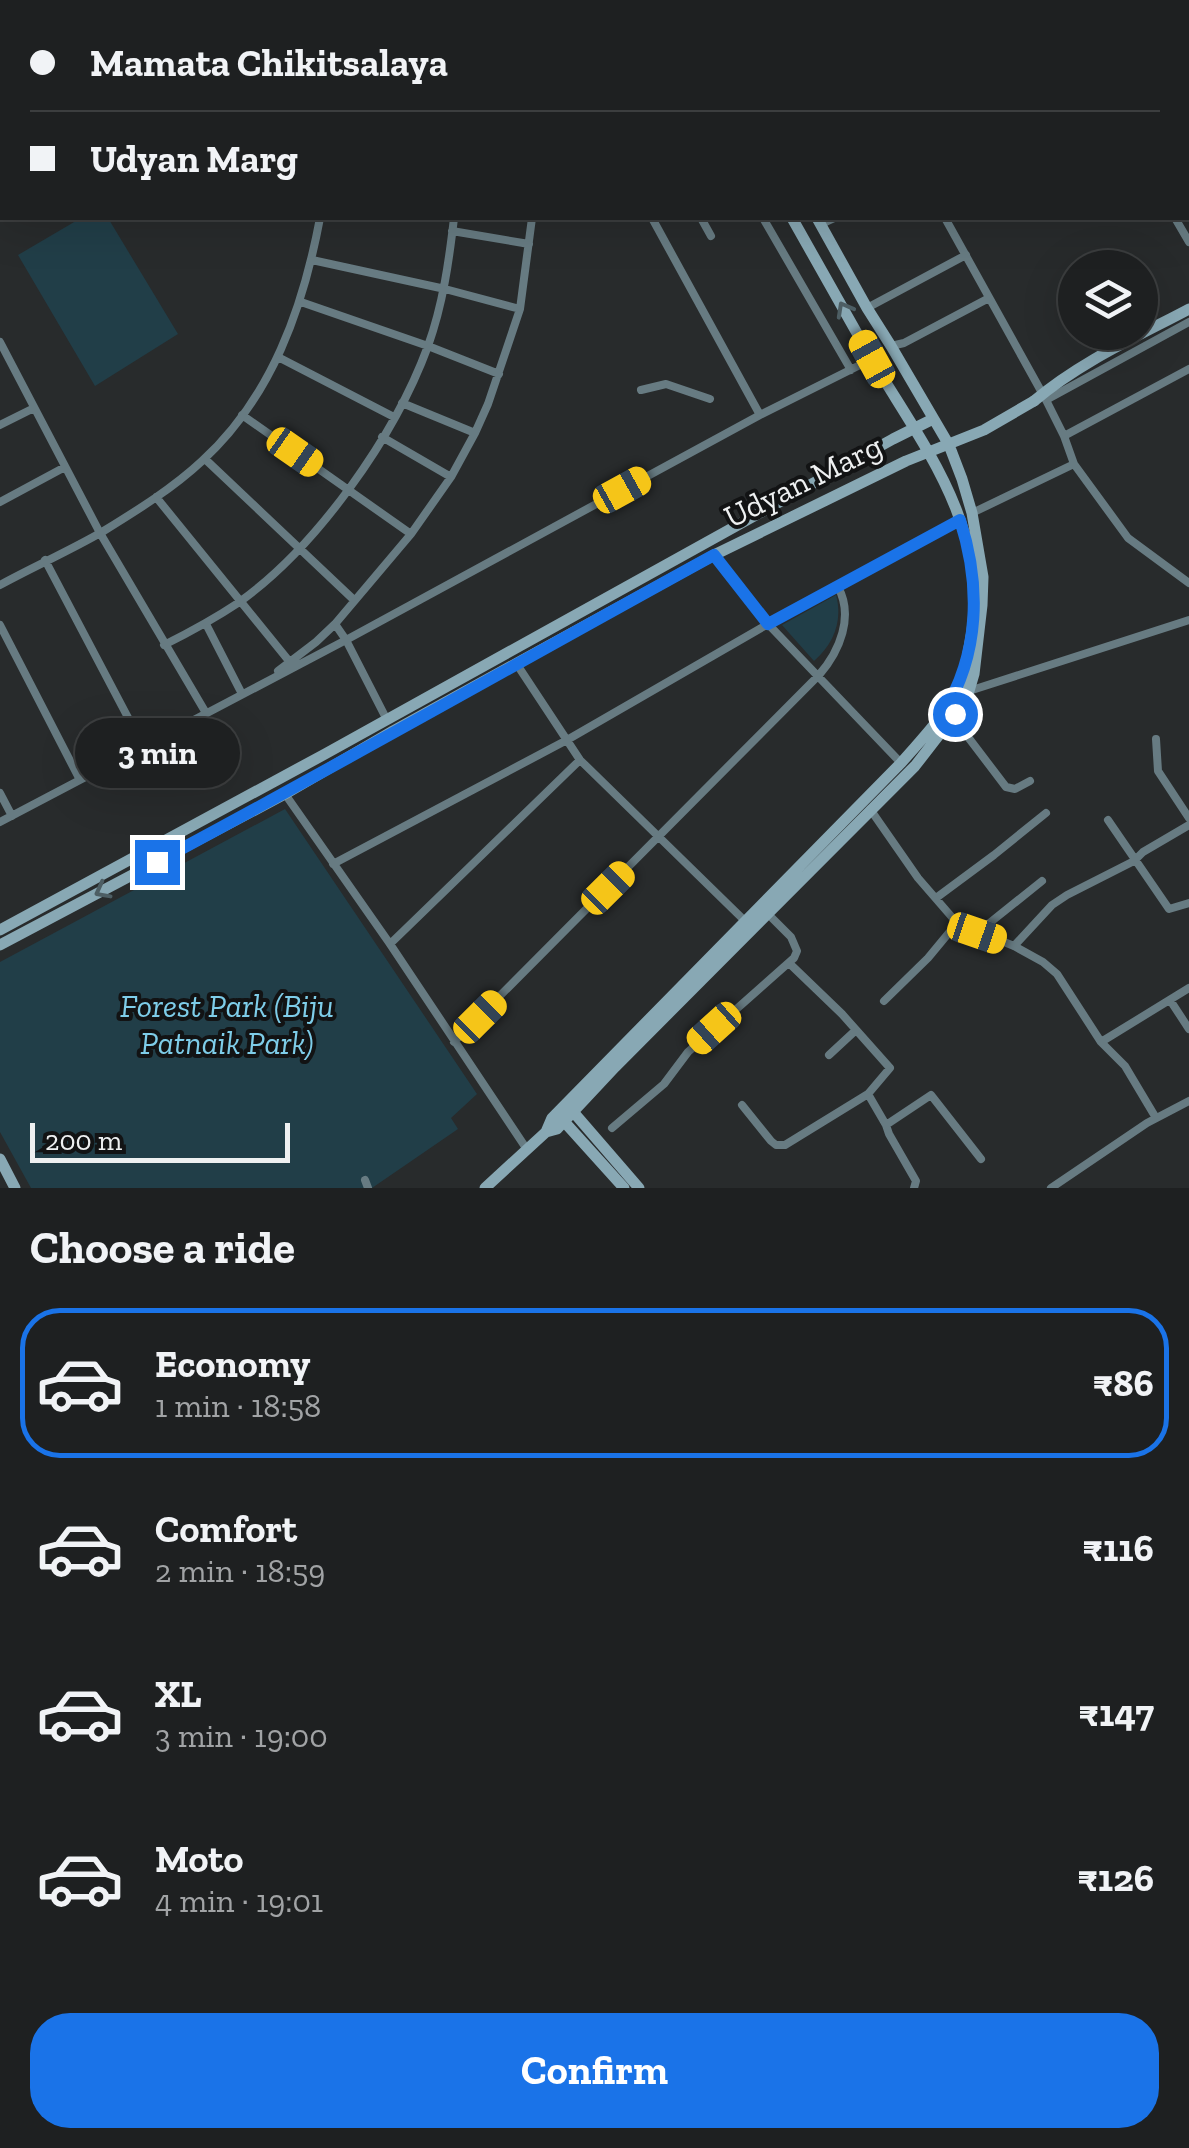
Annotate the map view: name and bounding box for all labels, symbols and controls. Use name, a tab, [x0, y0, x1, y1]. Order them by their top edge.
text: Mamata Chikitsalaya	[90, 40, 448, 86]
text: Udyan Marg	[90, 136, 298, 182]
map controls	[1058, 250, 1158, 350]
button: layers	[1058, 250, 1158, 350]
one-way arrow	[836, 301, 856, 319]
car	[844, 325, 900, 393]
car	[262, 423, 328, 481]
street label: Udyan Marg	[718, 426, 888, 536]
car	[588, 462, 656, 518]
route start	[933, 692, 978, 737]
callout: 3 min	[74, 717, 240, 787]
text: 3 min	[118, 734, 197, 772]
route end	[135, 840, 180, 885]
car	[576, 856, 640, 920]
one-way arrow	[94, 879, 112, 898]
car	[944, 909, 1010, 957]
car	[448, 985, 512, 1049]
park label: Forest Park (Biju Patnaik Park)	[120, 987, 334, 1062]
car	[682, 997, 746, 1059]
scale bar	[30, 1118, 290, 1162]
text: 200 m	[45, 1124, 122, 1157]
text: Choose a ride	[30, 1221, 295, 1275]
icon: car	[35, 1338, 125, 1428]
text: Economy	[155, 1341, 310, 1387]
text: ₹86	[1093, 1360, 1154, 1406]
text: 1 min · 18:58	[155, 1387, 321, 1425]
icon: car	[35, 1503, 125, 1593]
text: Comfort	[155, 1506, 297, 1552]
text: ₹116	[1082, 1525, 1154, 1571]
text: 2 min · 18:59	[155, 1552, 325, 1590]
icon: car	[35, 1668, 125, 1758]
text: XL	[155, 1671, 202, 1717]
text: ₹147	[1078, 1690, 1154, 1736]
text: 3 min · 19:00	[155, 1717, 328, 1755]
icon: car	[35, 1833, 125, 1923]
text: Moto	[155, 1836, 243, 1882]
text: ₹126	[1077, 1855, 1154, 1901]
text: 4 min · 19:01	[155, 1882, 323, 1920]
button: Confirm	[30, 2013, 1159, 2128]

